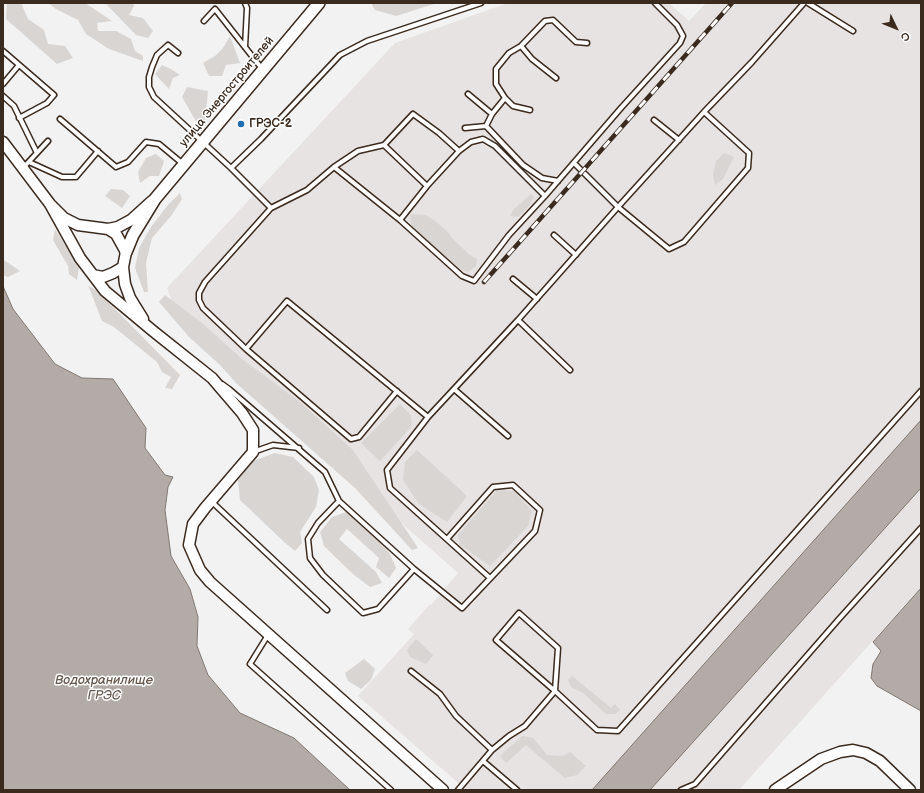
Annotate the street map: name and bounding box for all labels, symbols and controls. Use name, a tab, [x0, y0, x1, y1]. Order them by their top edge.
north arrow	[876, 8, 916, 48]
text: С	[898, 29, 913, 44]
street label: улица Энергостроителей	[177, 34, 277, 150]
place label: ГРЭС-2	[249, 117, 292, 131]
marker: ГРЭС-2	[236, 119, 246, 129]
water label: Водохранилище ГРЭС	[55, 673, 153, 704]

